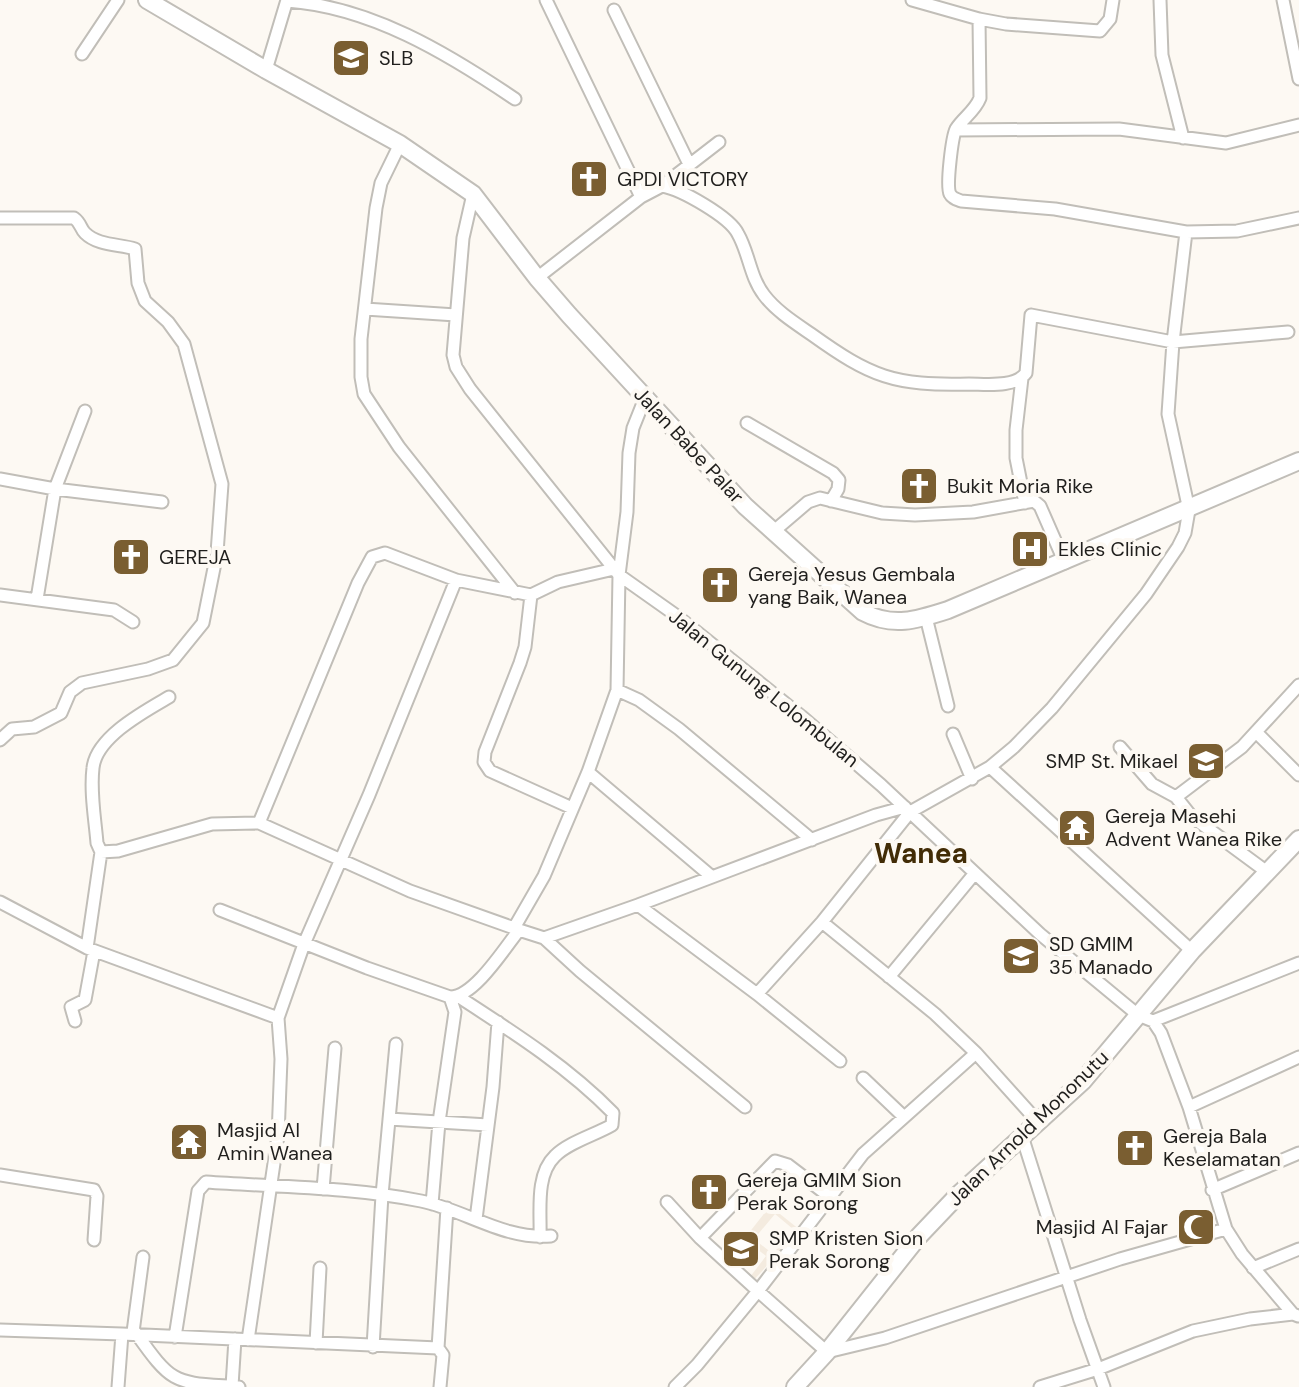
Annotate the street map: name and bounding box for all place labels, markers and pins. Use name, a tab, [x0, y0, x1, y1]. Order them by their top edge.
school or university icon: SLB	[330, 37, 372, 79]
place label: SLB	[379, 45, 413, 71]
church icon: GPDI VICTORY	[568, 158, 610, 200]
place label: GPDI VICTORY	[617, 166, 749, 192]
church icon: Bukit Moria Rike	[898, 465, 940, 507]
place label: Bukit Moria Rike	[947, 473, 1093, 499]
hospital icon: Ekles Clinic	[1009, 528, 1051, 570]
church icon: GEREJA	[110, 536, 152, 578]
place label: Ekles Clinic	[1058, 536, 1162, 562]
place label: GEREJA	[159, 544, 231, 570]
place label: Gereja Yesus Gembala yang Baik, Wanea	[748, 561, 955, 610]
church icon: Gereja Yesus Gembala yang Baik, Wanea	[699, 564, 741, 606]
school or university icon: SMP St. Mikael	[1185, 740, 1227, 782]
place label: SMP St. Mikael	[1046, 748, 1178, 774]
place label: Gereja Masehi Advent Wanea Rike	[1105, 803, 1282, 852]
temple icon: Gereja Masehi Advent Wanea Rike	[1056, 807, 1098, 849]
place label: SD GMIM 35 Manado	[1049, 931, 1153, 980]
school or university icon: SD GMIM 35 Manado	[1000, 935, 1042, 977]
place label: Masjid Al Amin Wanea	[217, 1117, 333, 1166]
temple icon: Masjid Al Amin Wanea	[168, 1121, 210, 1163]
place label: Gereja Bala Keselamatan	[1163, 1123, 1281, 1172]
church icon: Gereja Bala Keselamatan	[1114, 1127, 1156, 1169]
place label: Gereja GMIM Sion Perak Sorong	[737, 1167, 902, 1216]
church icon: Gereja GMIM Sion Perak Sorong	[688, 1171, 730, 1213]
mosque icon: Masjid Al Fajar	[1175, 1206, 1217, 1248]
place label: Masjid Al Fajar	[1036, 1214, 1168, 1240]
place label: SMP Kristen Sion Perak Sorong	[769, 1225, 923, 1274]
school or university icon: SMP Kristen Sion Perak Sorong	[720, 1228, 762, 1270]

